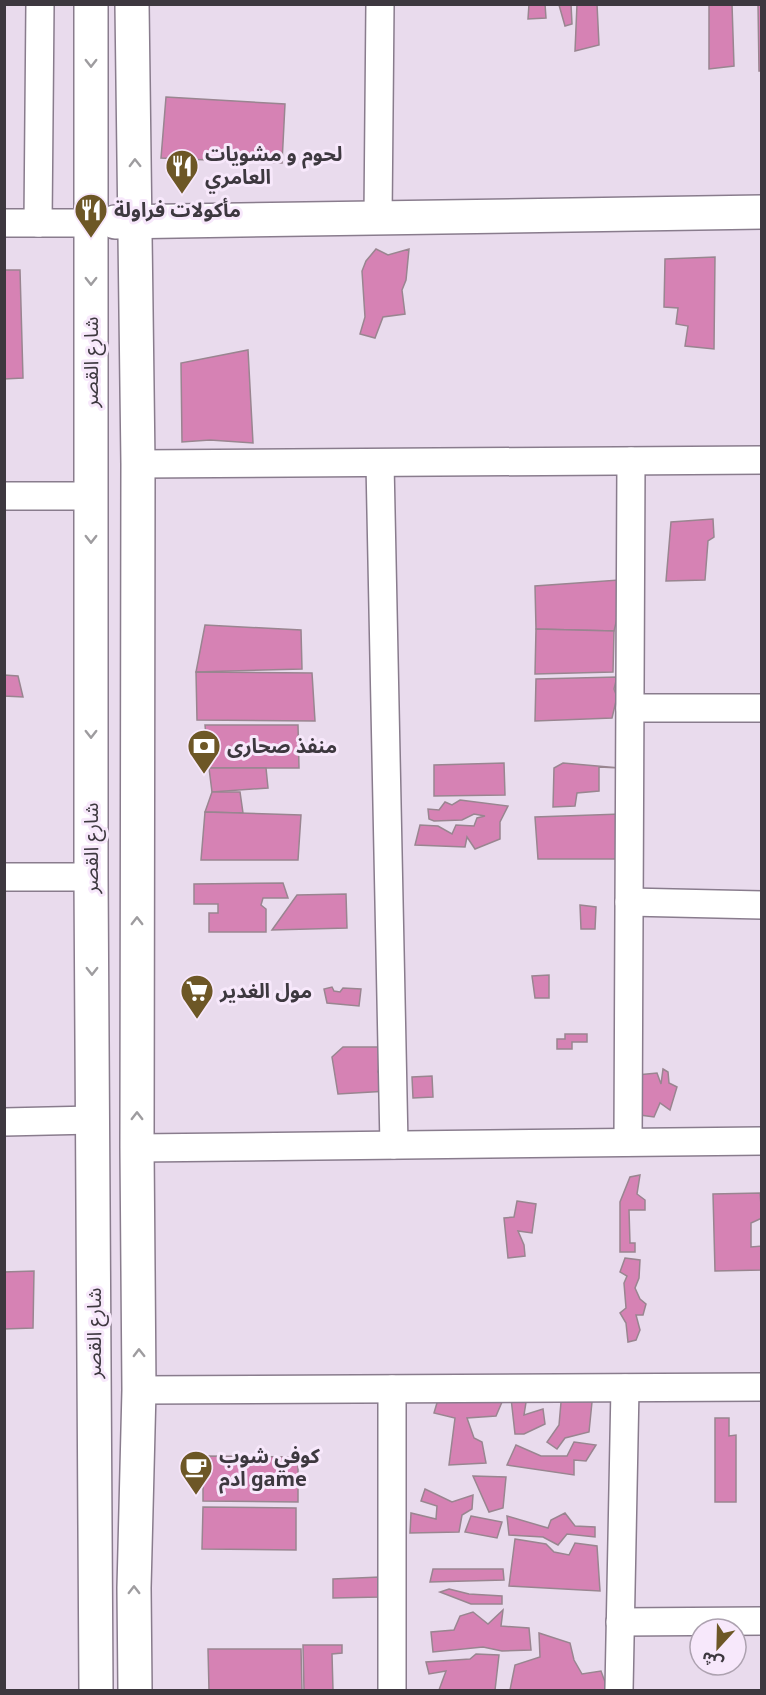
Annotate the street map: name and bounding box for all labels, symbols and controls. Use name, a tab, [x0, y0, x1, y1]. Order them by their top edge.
one-way arrow	[85, 58, 97, 67]
place label: لحوم و مشويات العامري	[205, 140, 342, 194]
restaurant icon: لحوم و مشويات العامري	[164, 148, 200, 195]
one-way arrow	[129, 159, 141, 168]
restaurant icon: مأكولات فراولة	[73, 192, 109, 239]
place label: مأكولات فراولة	[114, 196, 241, 223]
one-way arrow	[85, 277, 97, 286]
street label: شارع القصر	[77, 317, 106, 408]
one-way arrow	[85, 535, 97, 544]
bank icon: منفذ صحارى	[186, 728, 222, 775]
one-way arrow	[85, 730, 97, 739]
place label: منفذ صحارى	[227, 732, 337, 759]
street label: شارع القصر	[77, 803, 106, 894]
one-way arrow	[131, 917, 143, 926]
one-way arrow	[86, 967, 98, 976]
supermarket icon: مول الغدير	[179, 973, 215, 1020]
place label: مول الغدير	[219, 977, 312, 1004]
one-way arrow	[131, 1112, 143, 1121]
street label: شارع القصر	[80, 1288, 109, 1379]
one-way arrow	[133, 1349, 145, 1358]
place label: كوفي شوب ادم game	[219, 1442, 321, 1494]
cafe icon: كوفي شوب ادم game	[178, 1449, 214, 1496]
one-way arrow	[128, 1586, 140, 1595]
north arrow	[688, 1617, 748, 1677]
text: ش	[698, 1647, 727, 1675]

